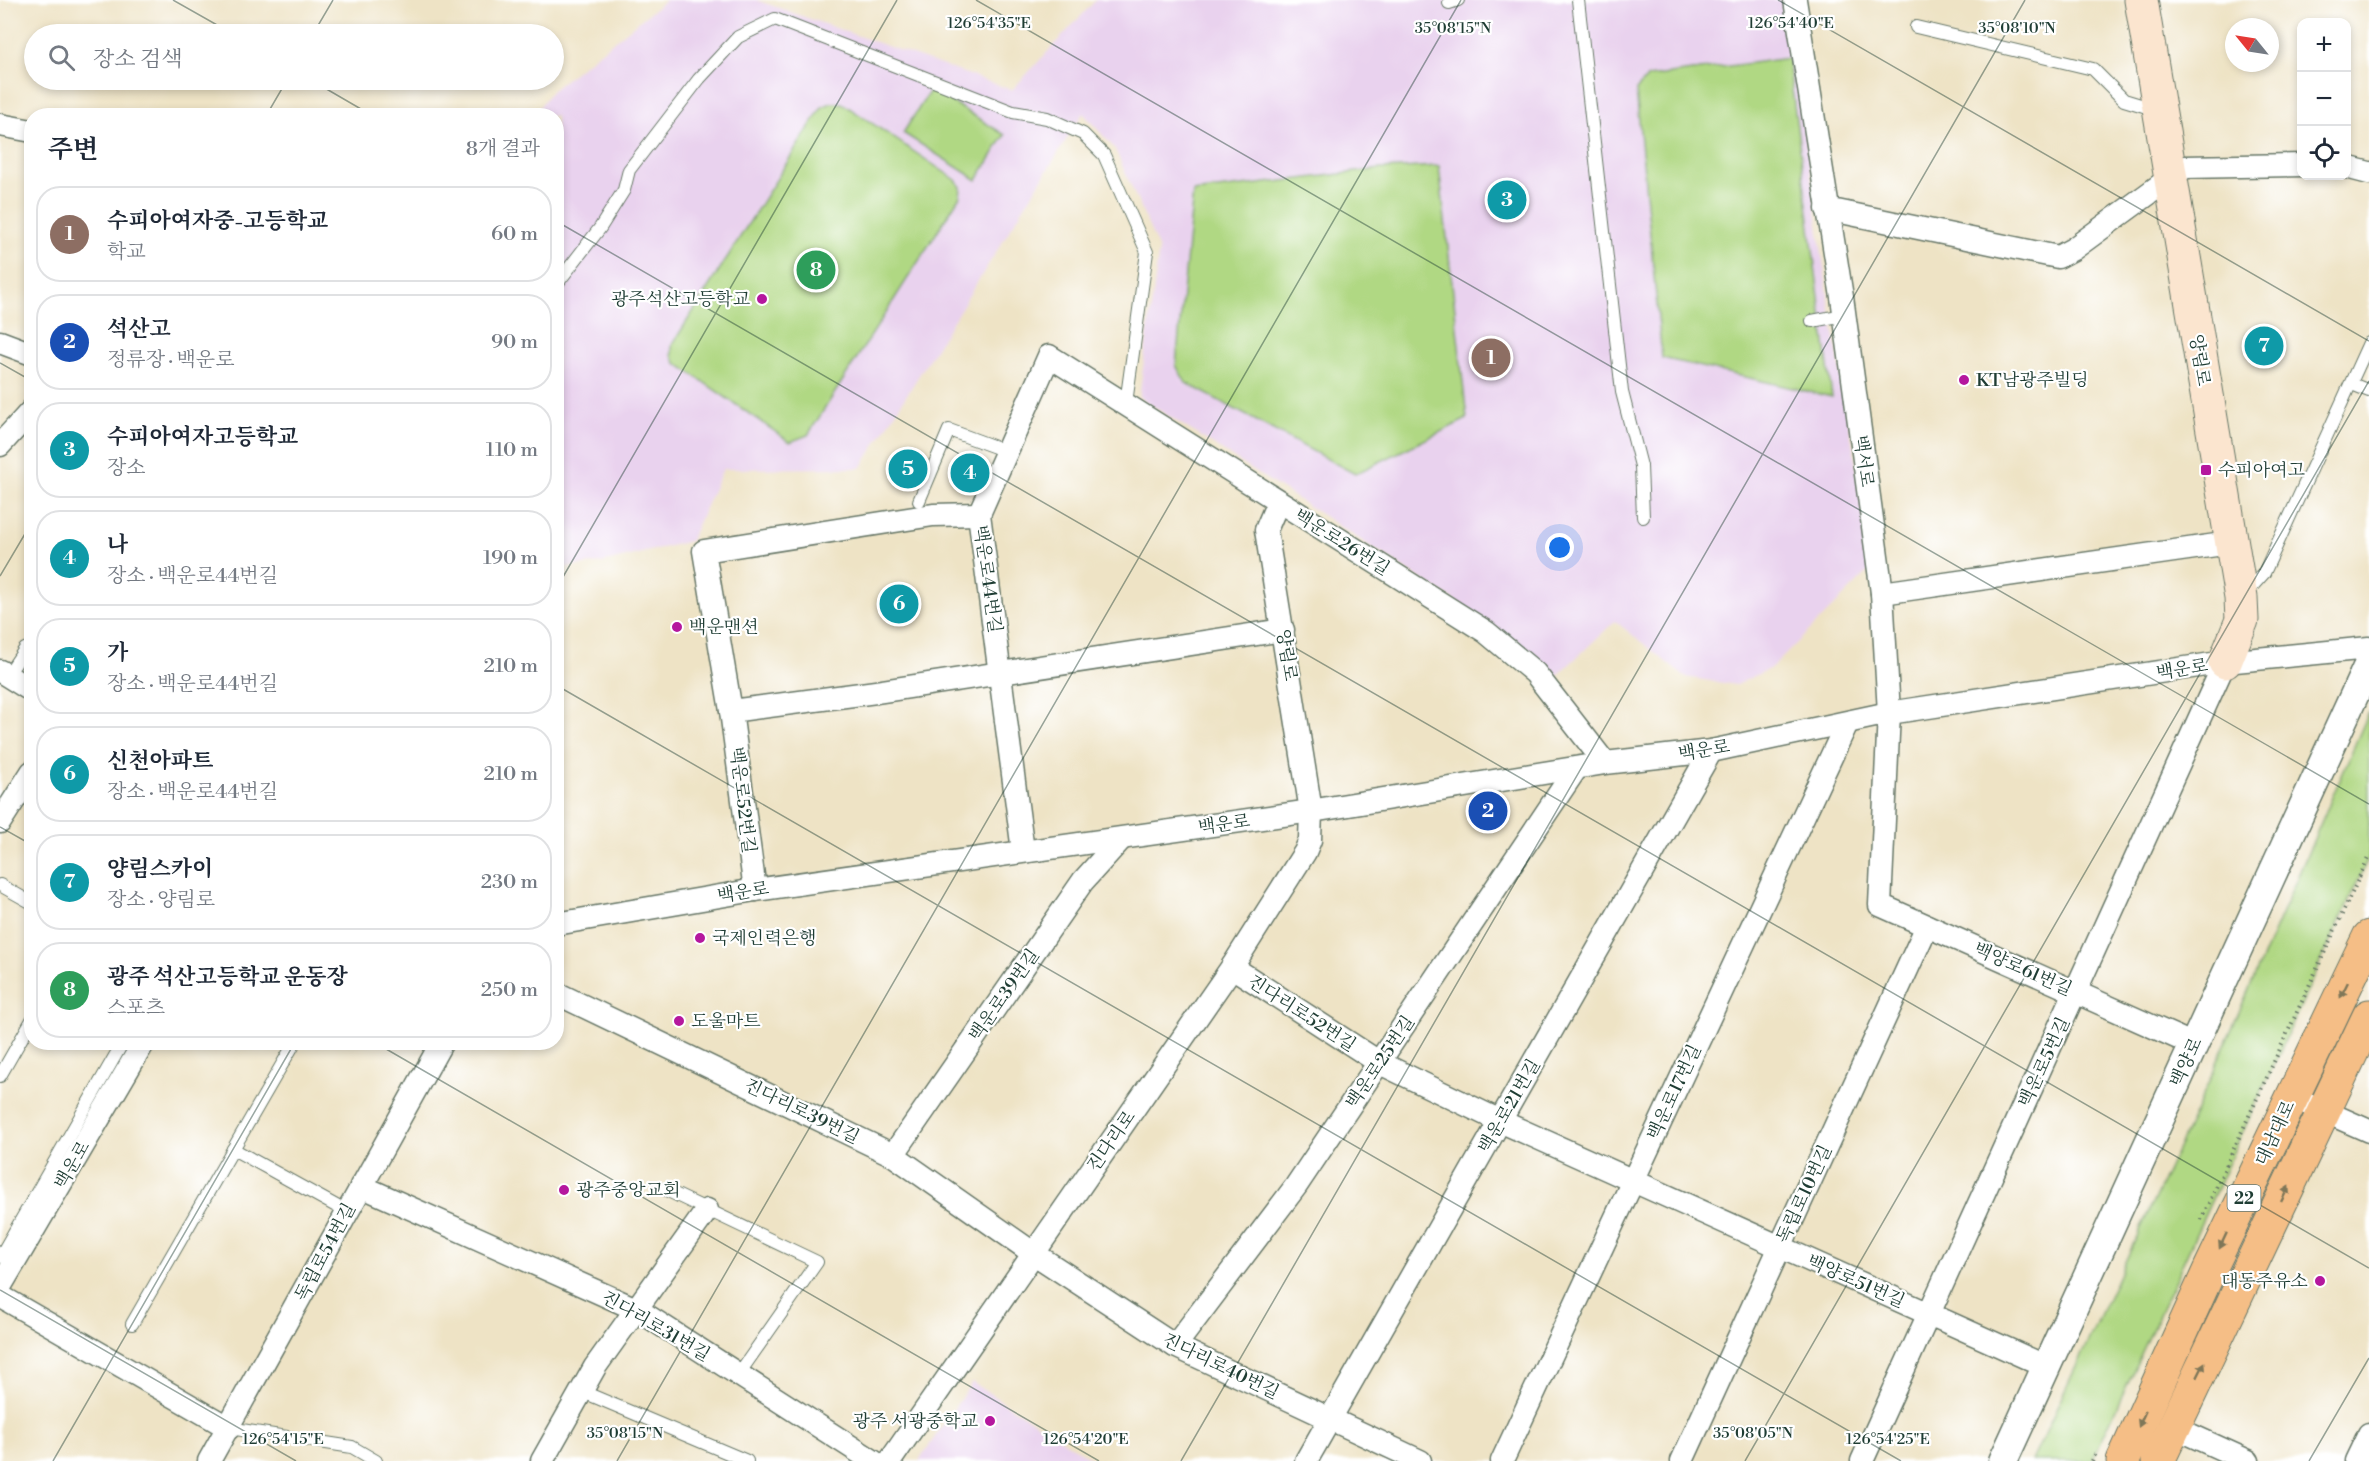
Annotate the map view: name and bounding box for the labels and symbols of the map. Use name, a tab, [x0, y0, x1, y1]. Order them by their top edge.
text: 126°54'35"E	[947, 14, 1031, 33]
text: 126°54'40"E	[1748, 14, 1834, 33]
north arrow	[2225, 18, 2279, 72]
text: 35°08'15"N	[1415, 19, 1491, 38]
text: 35°08'10"N	[1978, 19, 2056, 38]
pin: 3	[1488, 178, 1526, 222]
pin: 8	[796, 248, 836, 292]
place label: 광주석산고등학교	[611, 288, 751, 311]
marker: 광주석산고등학교	[755, 292, 769, 306]
pin: 7	[2244, 324, 2284, 368]
street label: 양림로	[2184, 333, 2215, 388]
pin: 1	[1472, 336, 1510, 380]
place label: KT남광주빌딩	[1976, 369, 2089, 392]
marker: KT남광주빌딩	[1957, 373, 1971, 387]
street label: 백서로	[1848, 434, 1879, 489]
pin: 5	[888, 446, 928, 492]
pin: 4	[950, 450, 990, 496]
place label: 수피아여고	[2218, 459, 2306, 482]
marker: 수피아여고	[2199, 463, 2213, 477]
street label: 백운로26번길	[1290, 504, 1394, 581]
street label: 백운로44번길	[969, 524, 1006, 635]
your location	[1545, 533, 1574, 562]
pin: 6	[880, 582, 918, 626]
place label: 백운맨션	[689, 616, 759, 639]
marker: 백운맨션	[670, 620, 684, 634]
street label: 양림로	[1271, 628, 1302, 683]
street label: 백운로	[2155, 654, 2210, 685]
street label: 백운로	[1677, 735, 1732, 766]
street label: 백운로52번길	[725, 745, 760, 855]
pin: 2	[1468, 788, 1508, 834]
street label: 백운로	[1197, 809, 1252, 840]
street label: 백운로	[716, 877, 771, 908]
place label: 국제인력은행	[712, 927, 816, 950]
marker: 국제인력은행	[693, 931, 707, 945]
street label: 백양로61번길	[1970, 938, 2075, 1001]
street label: 백운로39번길	[964, 945, 1045, 1046]
street label: 진다리로52번길	[1243, 970, 1360, 1057]
one-way arrow	[2339, 981, 2348, 998]
place label: 도울마트	[691, 1010, 761, 1033]
street label: 백운로25번길	[1341, 1011, 1420, 1113]
street label: 백운로5번길	[2014, 1013, 2075, 1111]
marker: 도울마트	[672, 1014, 686, 1028]
street label: 백양로	[2165, 1034, 2208, 1091]
street label: 백운로17번길	[1642, 1041, 1707, 1144]
street label: 백운로21번길	[1473, 1055, 1546, 1158]
street label: 진다리로39번길	[740, 1074, 863, 1149]
street label: 대남대로	[2250, 1097, 2301, 1170]
street label: 진다리로	[1082, 1106, 1141, 1176]
street label: 백운로	[49, 1137, 95, 1194]
street label: 독립로10번길	[1772, 1141, 1837, 1247]
place label: 광주중앙교회	[576, 1179, 680, 1202]
marker: 광주중앙교회	[557, 1183, 571, 1197]
road number: 22	[2228, 1185, 2260, 1211]
one-way arrow	[2279, 1185, 2289, 1203]
street label: 독립로54번길	[290, 1199, 361, 1305]
one-way arrow	[2219, 1233, 2228, 1250]
street label: 백양로51번길	[1803, 1250, 1908, 1313]
place label: 대동주유소	[2221, 1270, 2308, 1293]
marker: 대동주유소	[2313, 1274, 2327, 1288]
street label: 진다리로31번길	[597, 1286, 714, 1367]
street label: 진다리로40번길	[1159, 1328, 1283, 1405]
one-way arrow	[2195, 1361, 2205, 1379]
place label: 광주 서광중학교	[853, 1410, 979, 1433]
one-way arrow	[2137, 1410, 2147, 1428]
marker: 광주 서광중학교	[983, 1414, 997, 1428]
text: 35°08'15"N	[587, 1424, 663, 1443]
text: 35°08'05"N	[1713, 1424, 1793, 1443]
text: 126°54'15"E	[242, 1430, 324, 1449]
text: 126°54'20"E	[1043, 1430, 1129, 1449]
text: 126°54'25"E	[1846, 1430, 1930, 1449]

